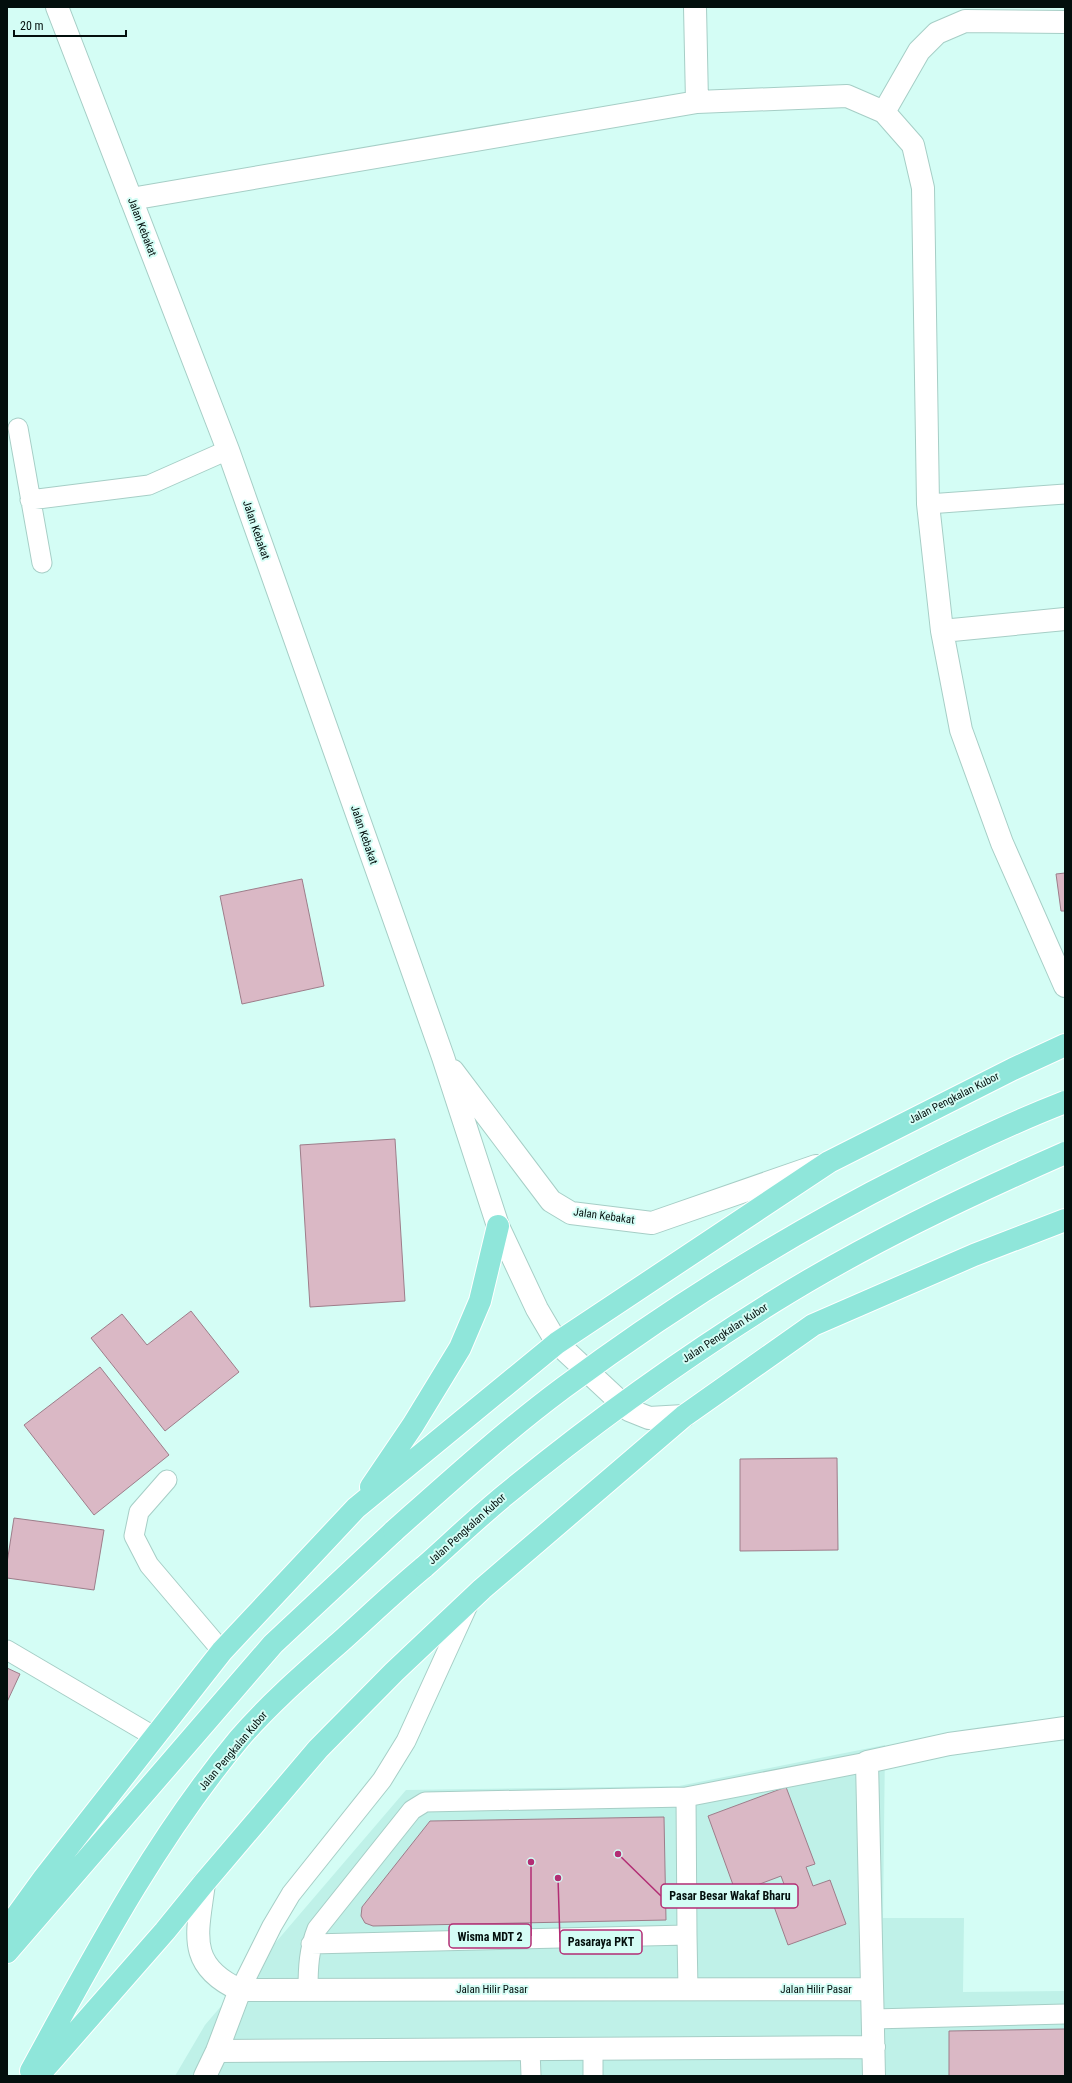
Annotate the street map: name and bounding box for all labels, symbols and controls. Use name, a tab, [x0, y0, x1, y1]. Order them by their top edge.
scale bar	[14, 12, 126, 38]
text: 20 m	[20, 19, 44, 33]
street label: Jalan Kebakat	[125, 196, 159, 258]
street label: Jalan Kebakat	[240, 499, 272, 561]
street label: Jalan Kebakat	[348, 804, 380, 866]
street label: Jalan Pengkalan Kubor	[907, 1069, 1002, 1126]
street label: Jalan Kebakat	[573, 1205, 635, 1227]
street label: Jalan Pengkalan Kubor	[680, 1300, 771, 1366]
street label: Jalan Pengkalan Kubor	[426, 1490, 509, 1567]
street label: Jalan Pengkalan Kubor	[196, 1708, 270, 1793]
callout: Pasar Besar Wakaf Bharu	[661, 1884, 798, 1908]
text: Pasar Besar Wakaf Bharu	[669, 1889, 791, 1903]
callout: Wisma MDT 2	[449, 1924, 531, 1948]
text: Wisma MDT 2	[457, 1930, 523, 1944]
callout: Pasaraya PKT	[560, 1930, 642, 1954]
text: Pasaraya PKT	[568, 1935, 635, 1949]
street label: Jalan Hilir Pasar	[456, 1983, 528, 1996]
street label: Jalan Hilir Pasar	[780, 1983, 852, 1996]

